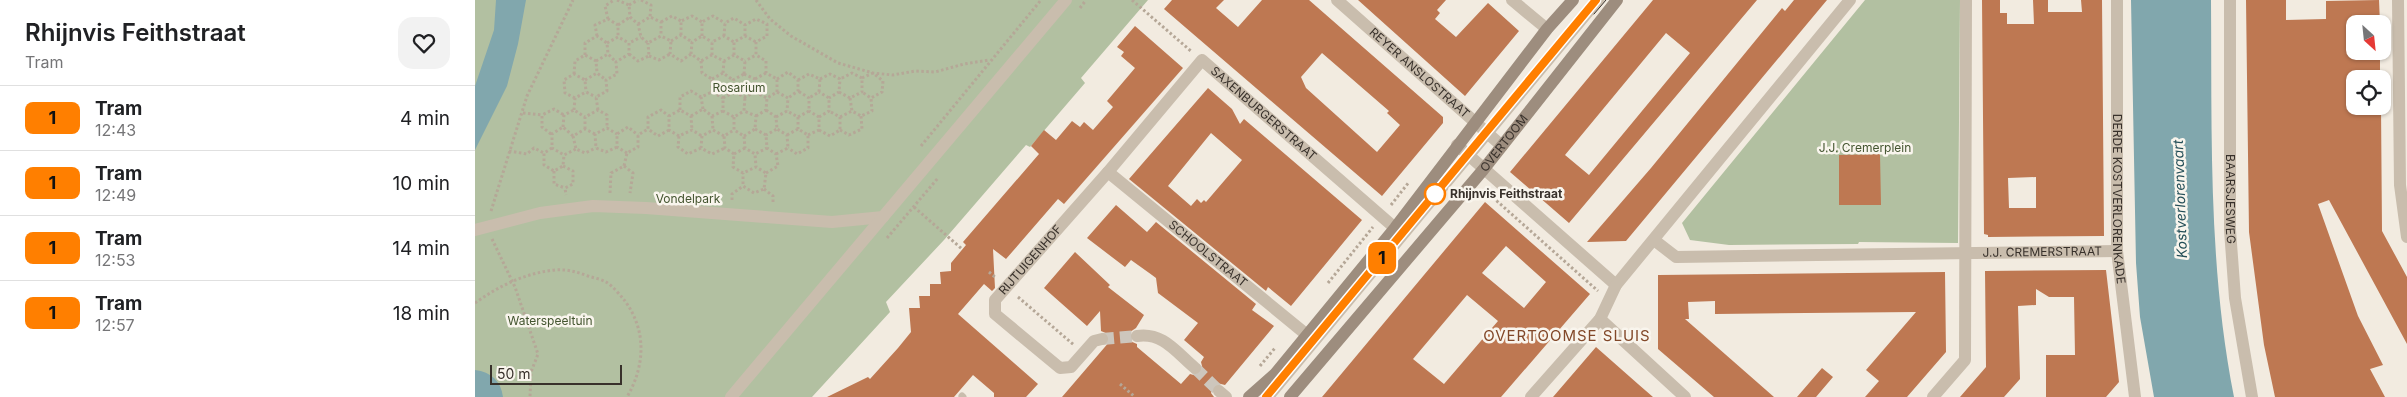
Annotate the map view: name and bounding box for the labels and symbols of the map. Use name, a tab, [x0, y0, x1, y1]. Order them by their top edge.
north arrow	[2346, 15, 2391, 60]
street label: REYER ANSLOSTRAAT	[1367, 24, 1473, 121]
street label: SAXENBURGERSTRAAT	[1208, 63, 1320, 163]
park label: Rosarium	[712, 80, 766, 95]
street label: OVERTOOM	[1477, 111, 1531, 175]
street label: DERDE KOSTVERLORENKADE	[2110, 114, 2129, 285]
water label: Kostverlorenvaart	[2169, 139, 2190, 259]
park label: J.J. Cremerplein	[1819, 140, 1911, 155]
street label: BAARSJESWEG	[2223, 154, 2239, 244]
marker: Rhijnvis Feithstraat	[1424, 183, 1446, 205]
place label: Rhijnvis Feithstraat	[1450, 186, 1563, 201]
park label: Vondelpark	[656, 191, 721, 206]
street label: SCHOOLSTRAAT	[1166, 217, 1251, 290]
street label: RIJTUIGENHOF	[995, 222, 1065, 298]
line badge: 1	[1366, 242, 1398, 274]
street label: J.J. CREMERSTRAAT	[1982, 243, 2102, 260]
park label: Waterspeeltuin	[507, 313, 593, 328]
district label: OVERTOOMSE SLUIS	[1483, 326, 1651, 345]
scale bar	[490, 362, 623, 385]

